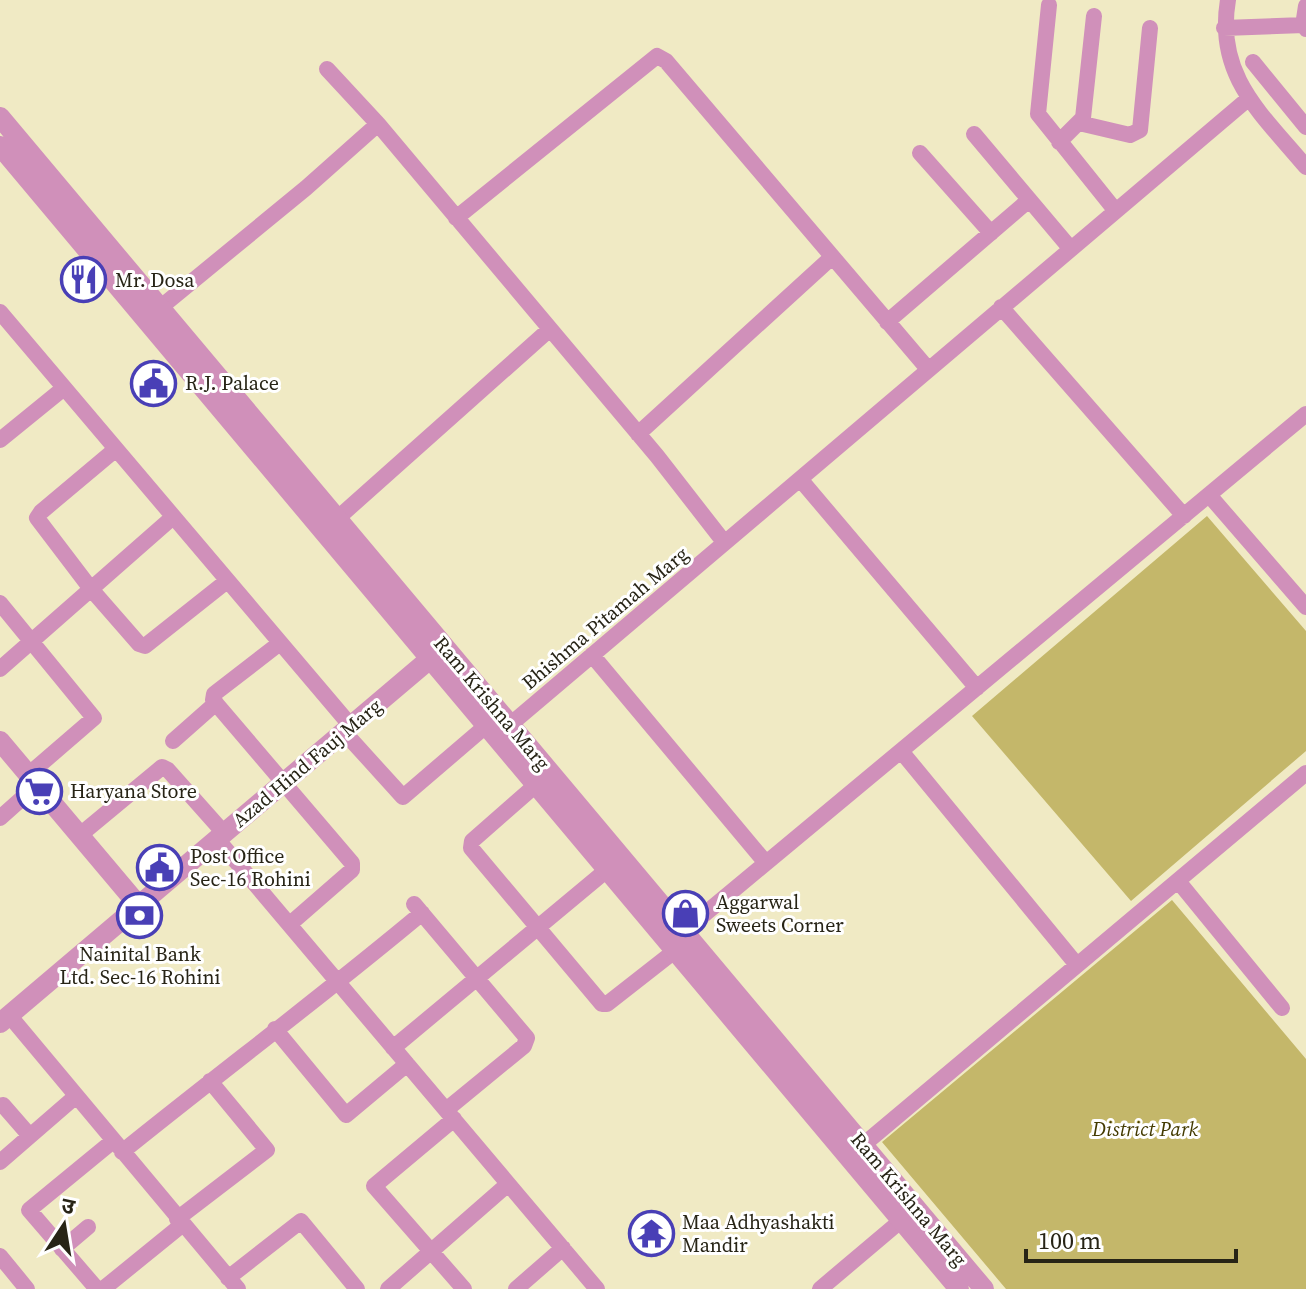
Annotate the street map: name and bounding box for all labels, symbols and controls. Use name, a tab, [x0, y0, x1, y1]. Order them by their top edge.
restaurant icon: Mr. Dosa	[60, 256, 108, 304]
place label: Mr. Dosa	[115, 266, 195, 294]
public building icon: R.J. Palace	[130, 359, 178, 407]
place label: R.J. Palace	[185, 369, 279, 397]
street label: Bhishma Pitamah Marg	[516, 540, 694, 696]
street label: Ram Krishna Marg	[427, 630, 557, 776]
street label: Azad Hind Fauj Marg	[226, 692, 388, 834]
supermarket icon: Haryana Store	[15, 767, 63, 815]
place label: Haryana Store	[70, 777, 197, 805]
place label: Post Office Sec-16 Rohini	[190, 842, 311, 893]
public building icon: Post Office Sec-16 Rohini	[135, 844, 183, 892]
place label: Aggarwal Sweets Corner	[716, 888, 844, 939]
shop icon: Aggarwal Sweets Corner	[661, 889, 709, 937]
bank icon: Nainital Bank Ltd. Sec-16 Rohini	[116, 891, 164, 939]
place label: Nainital Bank Ltd. Sec-16 Rohini	[60, 940, 221, 991]
park label: District Park	[1091, 1115, 1198, 1143]
street label: Ram Krishna Marg	[844, 1126, 974, 1272]
north arrow	[24, 1185, 104, 1265]
text: उ	[59, 1189, 79, 1222]
place label: Maa Adhyashakti Mandir	[682, 1208, 835, 1259]
temple icon: Maa Adhyashakti Mandir	[627, 1210, 675, 1258]
scale bar	[1026, 1213, 1236, 1263]
text: 100 m	[1038, 1224, 1101, 1257]

